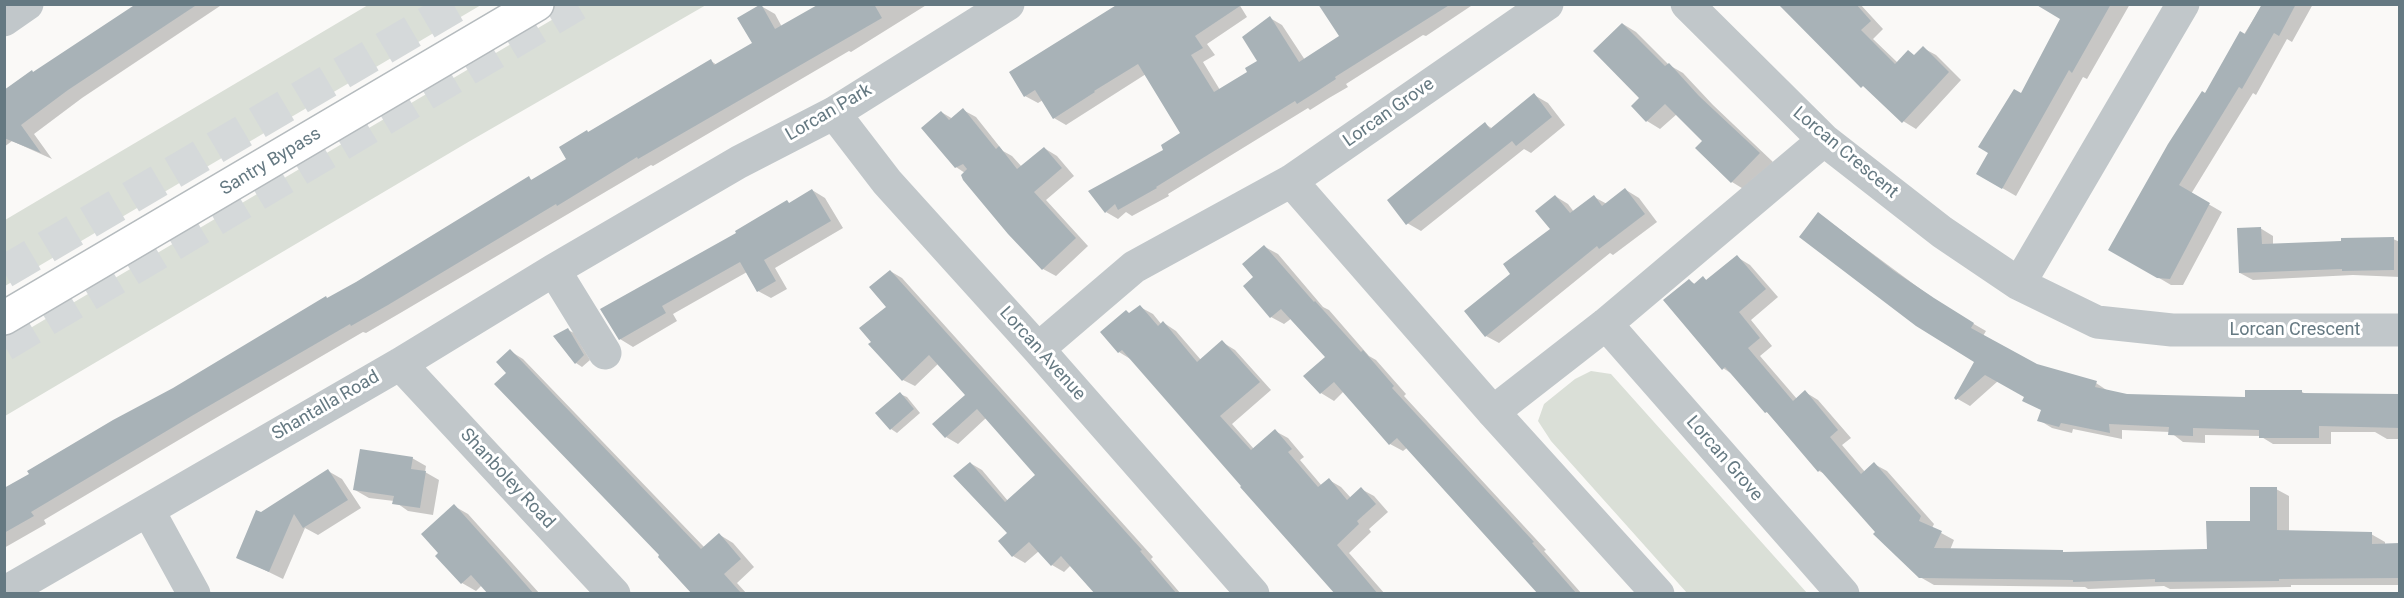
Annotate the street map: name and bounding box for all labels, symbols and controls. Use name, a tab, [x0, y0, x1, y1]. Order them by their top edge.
street label: Lorcan Grove	[1339, 74, 1439, 152]
street label: Lorcan Park	[782, 80, 876, 146]
street label: Lorcan Crescent	[1788, 103, 1902, 203]
street label: Santry Bypass	[217, 123, 325, 201]
street label: Lorcan Avenue	[994, 303, 1090, 405]
street label: Lorcan Crescent	[2230, 319, 2360, 341]
street label: Shantalla Road	[268, 367, 384, 445]
street label: Lorcan Grove	[1681, 412, 1767, 506]
street label: Shanboley Road	[455, 425, 559, 533]

